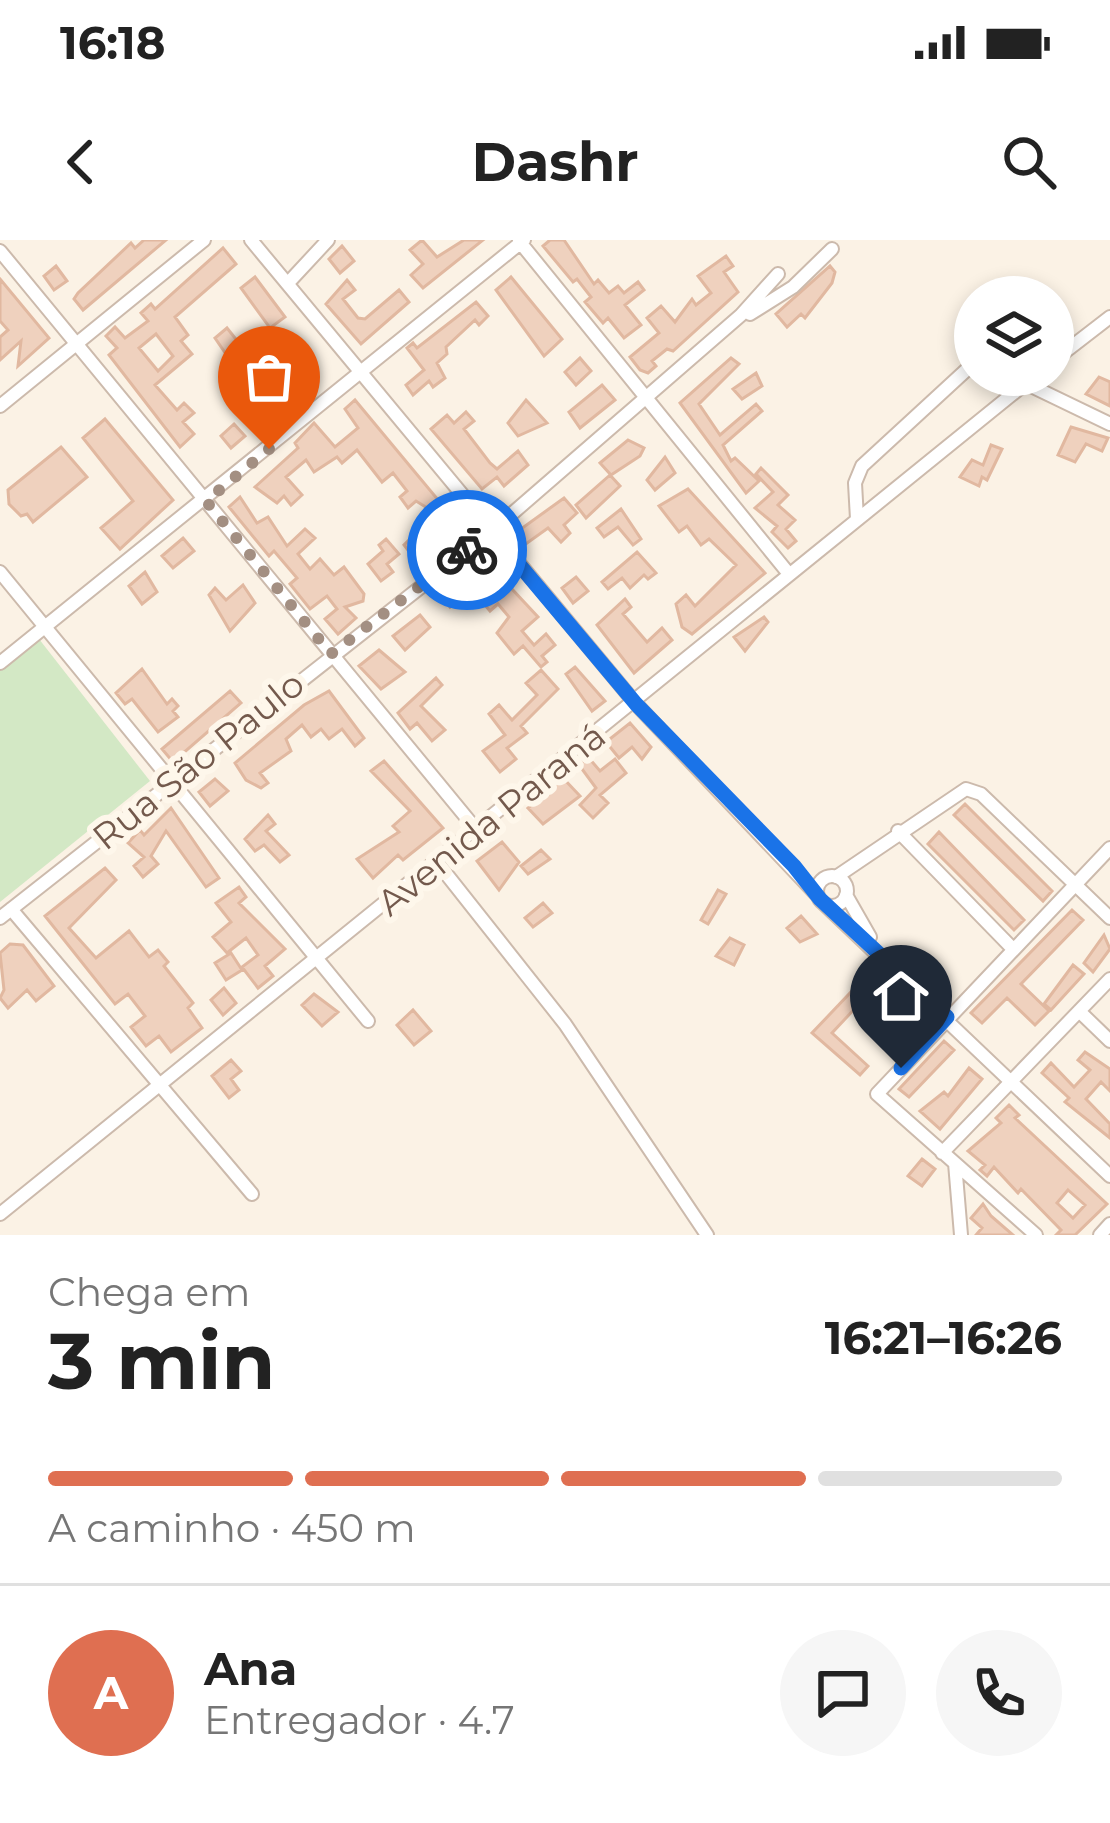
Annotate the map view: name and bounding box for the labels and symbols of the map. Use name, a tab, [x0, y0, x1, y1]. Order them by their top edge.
pin	[218, 326, 320, 449]
courier	[407, 490, 527, 610]
street label: Rua São Paulo	[83, 661, 313, 859]
street label: Avenida Paraná	[368, 713, 614, 925]
pin	[850, 945, 952, 1068]

